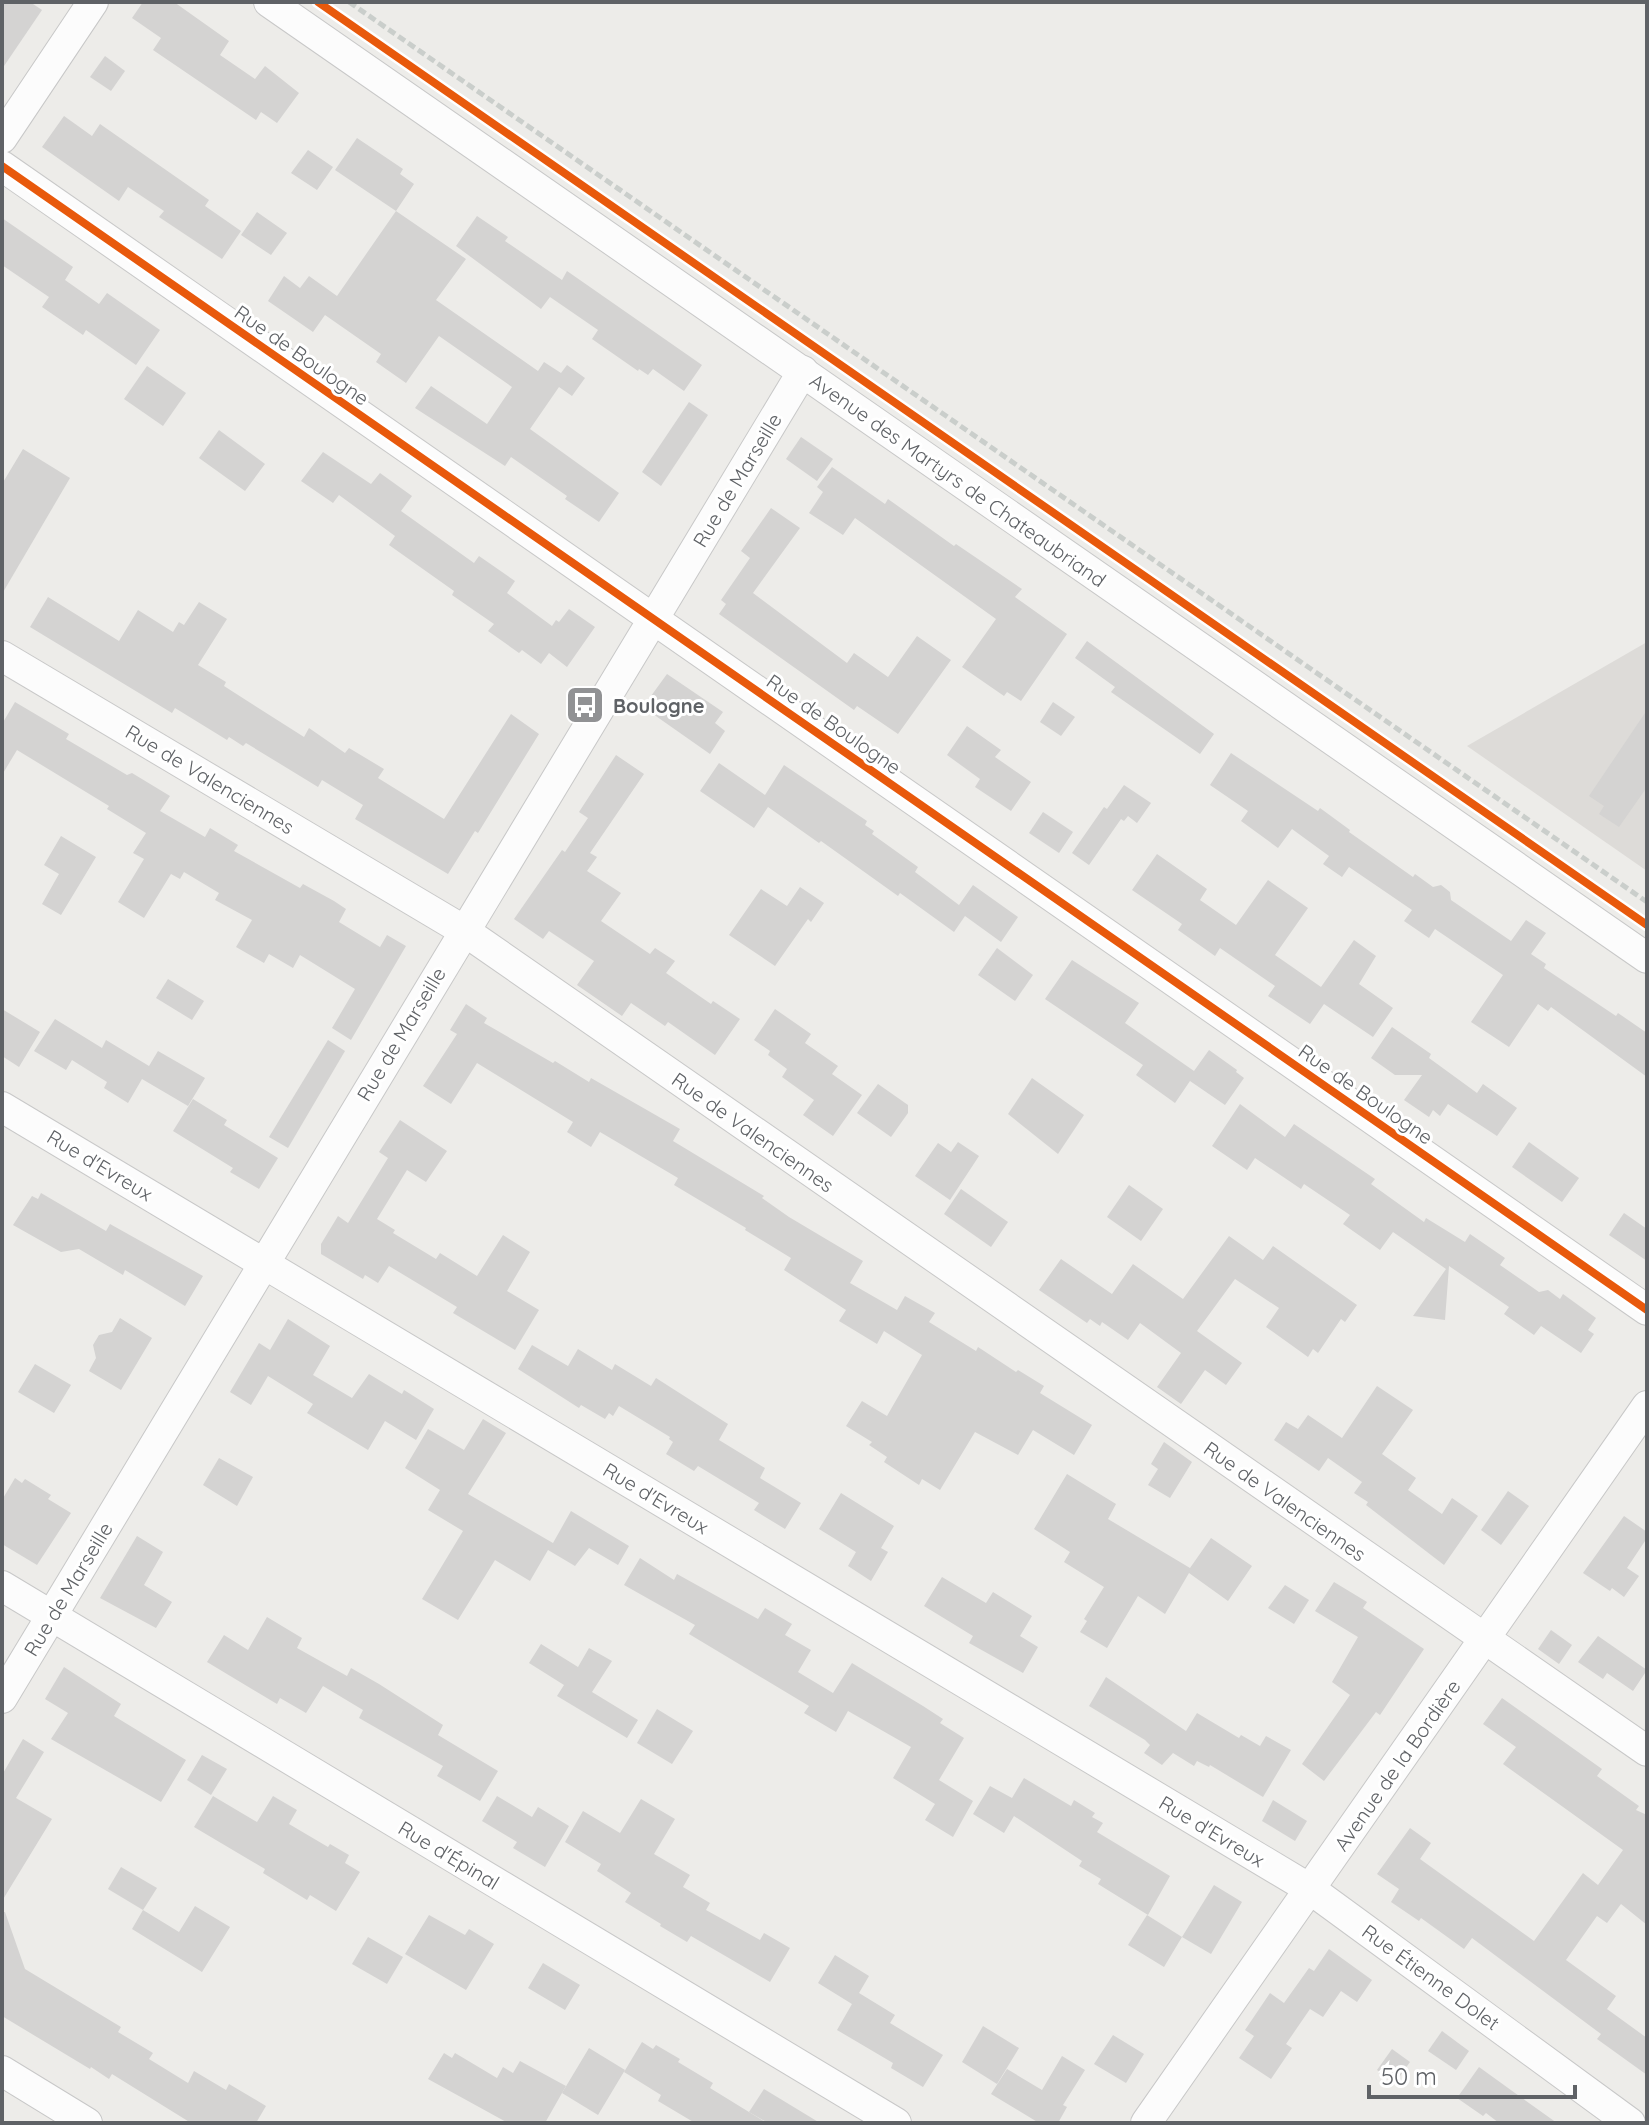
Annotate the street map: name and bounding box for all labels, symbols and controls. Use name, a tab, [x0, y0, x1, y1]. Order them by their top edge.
street label: Rue de Boulogne	[230, 299, 374, 411]
street label: Avenue des Martyrs de Chateaubriand	[805, 368, 1111, 592]
street label: Rue de Marseille	[687, 408, 787, 552]
street label: Rue de Boulogne	[762, 668, 906, 780]
bus stop icon: Boulogne	[564, 684, 606, 726]
place label: Boulogne	[613, 693, 704, 718]
street label: Rue de Valenciennes	[121, 719, 299, 839]
street label: Rue de Marseille	[351, 962, 451, 1106]
street label: Rue de Boulogne	[1294, 1038, 1438, 1150]
street label: Rue de Valenciennes	[667, 1067, 839, 1197]
street label: Rue d'Evreux	[43, 1124, 157, 1206]
street label: Rue de Valenciennes	[1199, 1436, 1371, 1566]
street label: Rue d'Evreux	[599, 1457, 713, 1539]
street label: Rue de Marseille	[18, 1517, 118, 1661]
street label: Avenue de la Bordière	[1328, 1674, 1466, 1856]
street label: Rue d'Evreux	[1155, 1790, 1269, 1872]
street label: Rue d'Épinal	[394, 1815, 504, 1895]
street label: Rue Étienne Dolet	[1357, 1919, 1505, 2035]
scale bar	[1369, 2049, 1575, 2099]
text: 50 m	[1381, 2061, 1437, 2091]

